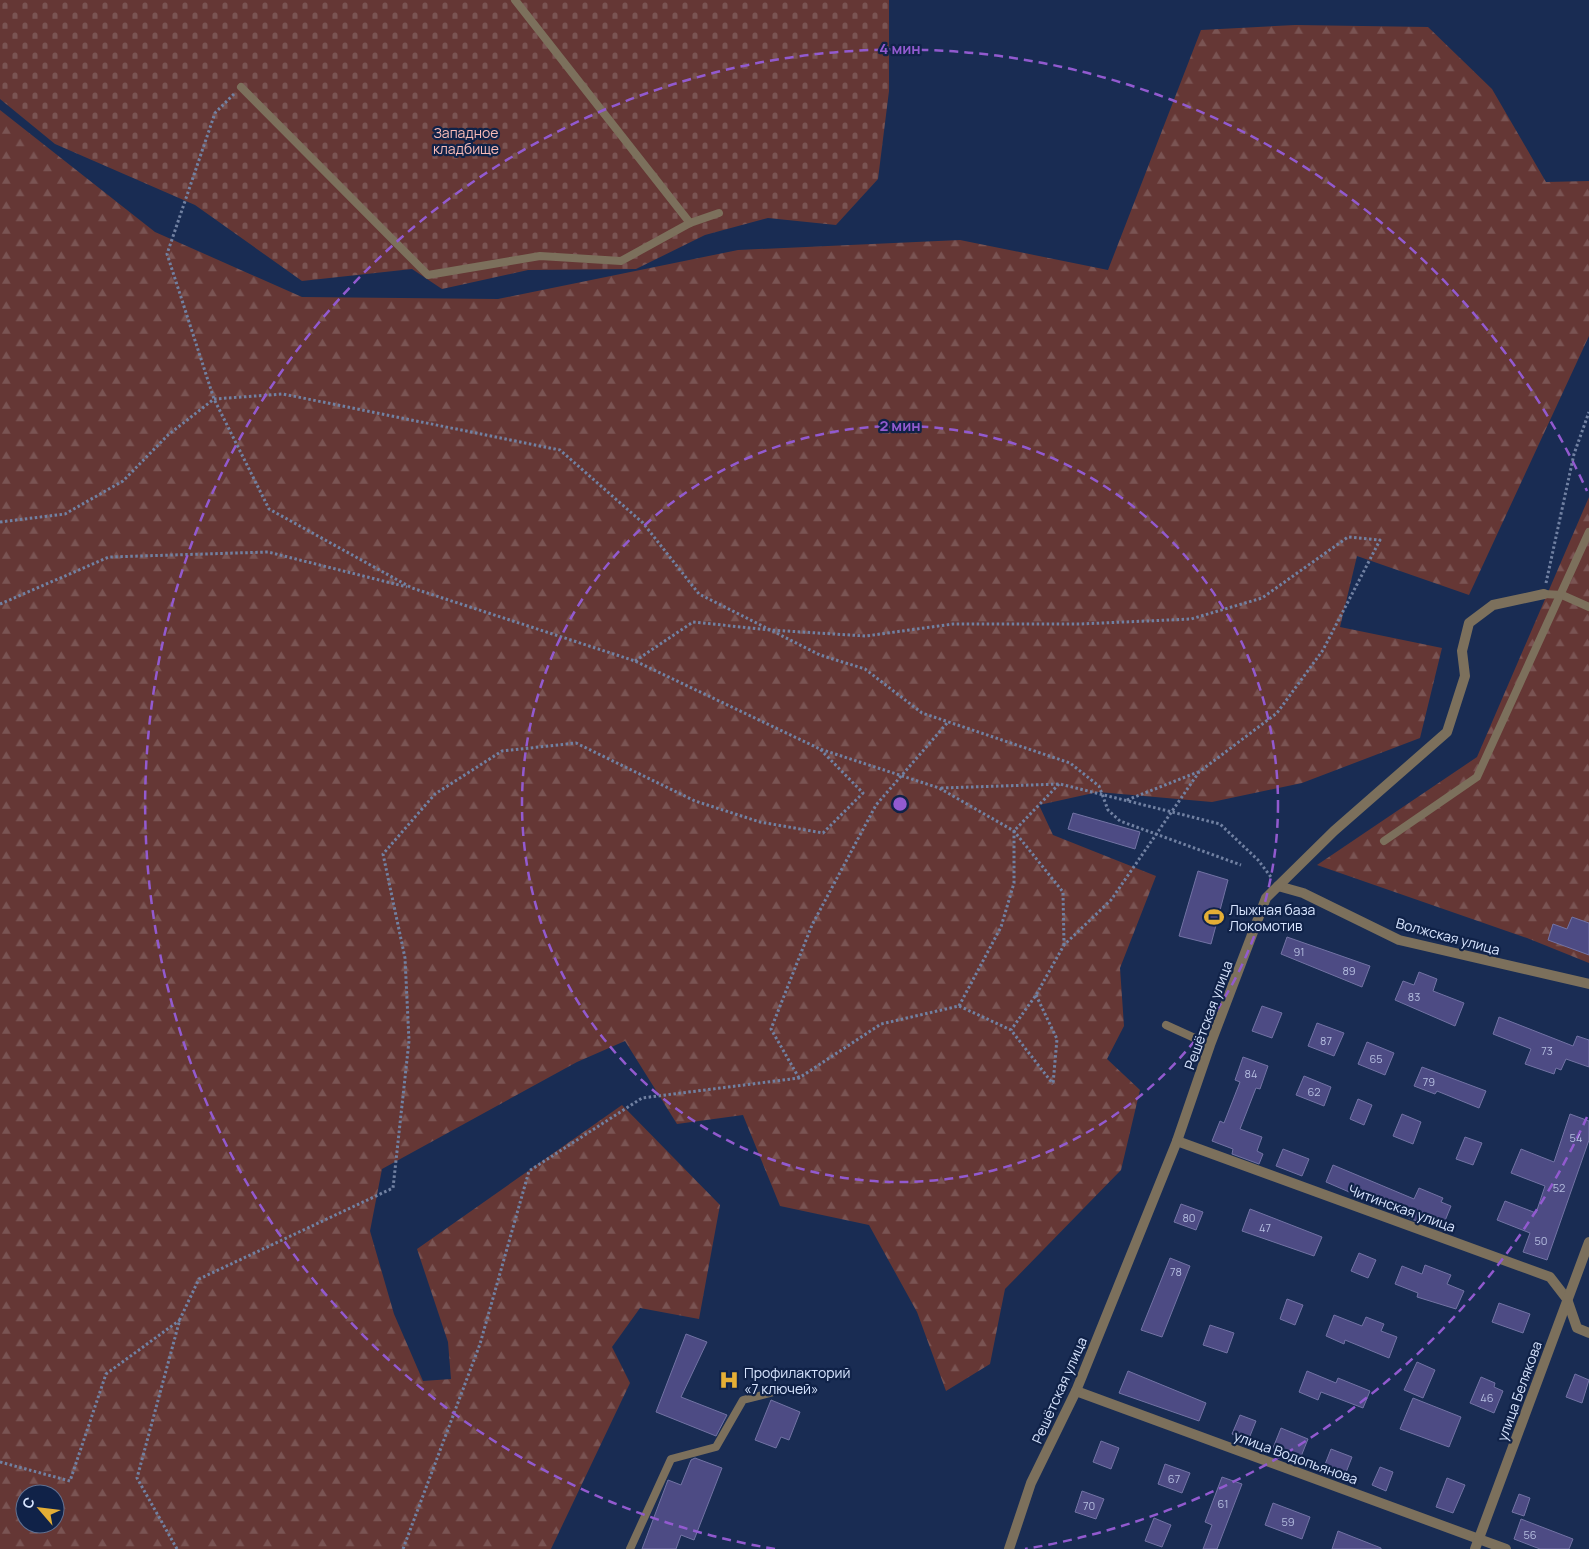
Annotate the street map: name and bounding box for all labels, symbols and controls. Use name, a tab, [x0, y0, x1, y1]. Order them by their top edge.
text: 4 мин	[879, 38, 921, 59]
park label: Западное кладбище	[433, 123, 499, 158]
text: 2 мин	[879, 415, 921, 436]
centre of rings	[891, 795, 909, 813]
place label: Лыжная база Локомотив	[1229, 900, 1315, 935]
sports icon: Лыжная база Локомотив	[1203, 906, 1225, 928]
street label: Волжская улица	[1394, 913, 1502, 959]
house number: 91	[1293, 944, 1305, 959]
street label: Решётская улица	[1179, 958, 1237, 1072]
house number: 89	[1342, 963, 1356, 978]
house number: 83	[1408, 989, 1420, 1004]
house number: 87	[1320, 1033, 1332, 1048]
house number: 73	[1541, 1043, 1553, 1058]
house number: 65	[1369, 1051, 1383, 1066]
house number: 84	[1245, 1066, 1257, 1081]
house number: 79	[1423, 1074, 1435, 1089]
house number: 62	[1307, 1084, 1321, 1099]
house number: 54	[1570, 1130, 1582, 1145]
street label: Читинская улица	[1346, 1180, 1458, 1236]
house number: 52	[1553, 1180, 1565, 1195]
house number: 80	[1182, 1210, 1196, 1225]
house number: 47	[1259, 1220, 1271, 1235]
house number: 50	[1534, 1233, 1548, 1248]
house number: 78	[1170, 1264, 1182, 1279]
street label: Решётская улица	[1027, 1334, 1091, 1446]
street label: улица Белякова	[1492, 1338, 1546, 1444]
place label: Профилакторий «7 ключей»	[744, 1363, 851, 1398]
hospital icon: Профилакторий «7 ключей»	[718, 1369, 740, 1391]
house number: 46	[1480, 1390, 1494, 1405]
street label: улица Водопьянова	[1231, 1426, 1361, 1488]
house number: 67	[1168, 1471, 1180, 1486]
north arrow	[15, 1484, 65, 1534]
text: С	[17, 1494, 39, 1512]
house number: 61	[1218, 1496, 1228, 1511]
house number: 70	[1083, 1498, 1095, 1513]
house number: 59	[1281, 1514, 1295, 1529]
house number: 56	[1523, 1527, 1537, 1542]

